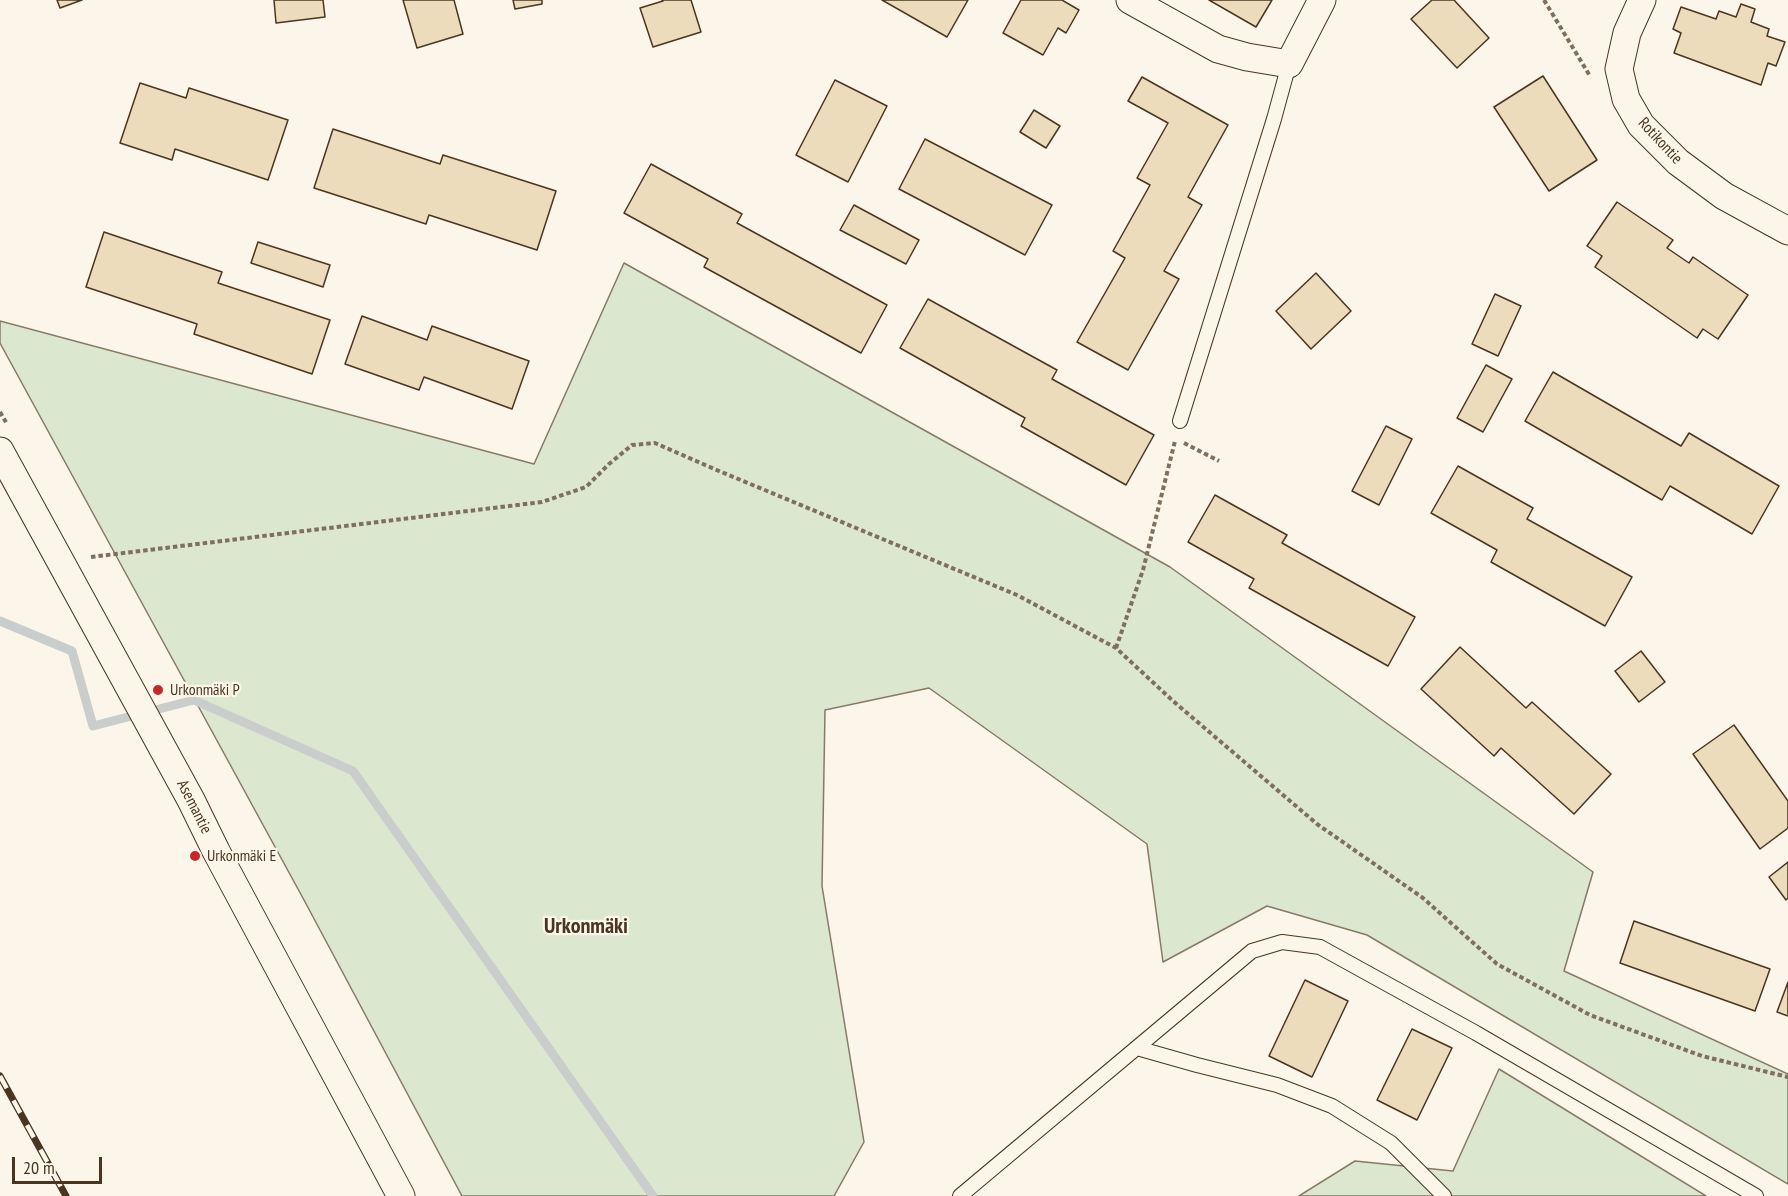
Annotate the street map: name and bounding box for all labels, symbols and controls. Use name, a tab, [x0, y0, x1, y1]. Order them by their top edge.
street label: Rotikontie	[1634, 114, 1686, 168]
place label: Urkonmäki P	[170, 680, 240, 700]
marker: Urkonmäki P	[151, 683, 165, 697]
street label: Asemantie	[172, 777, 216, 837]
place label: Urkonmäki E	[207, 846, 276, 866]
marker: Urkonmäki E	[188, 849, 202, 863]
district label: Urkonmäki	[544, 914, 628, 940]
scale bar	[15, 1145, 105, 1183]
text: 20 m	[23, 1156, 55, 1179]

